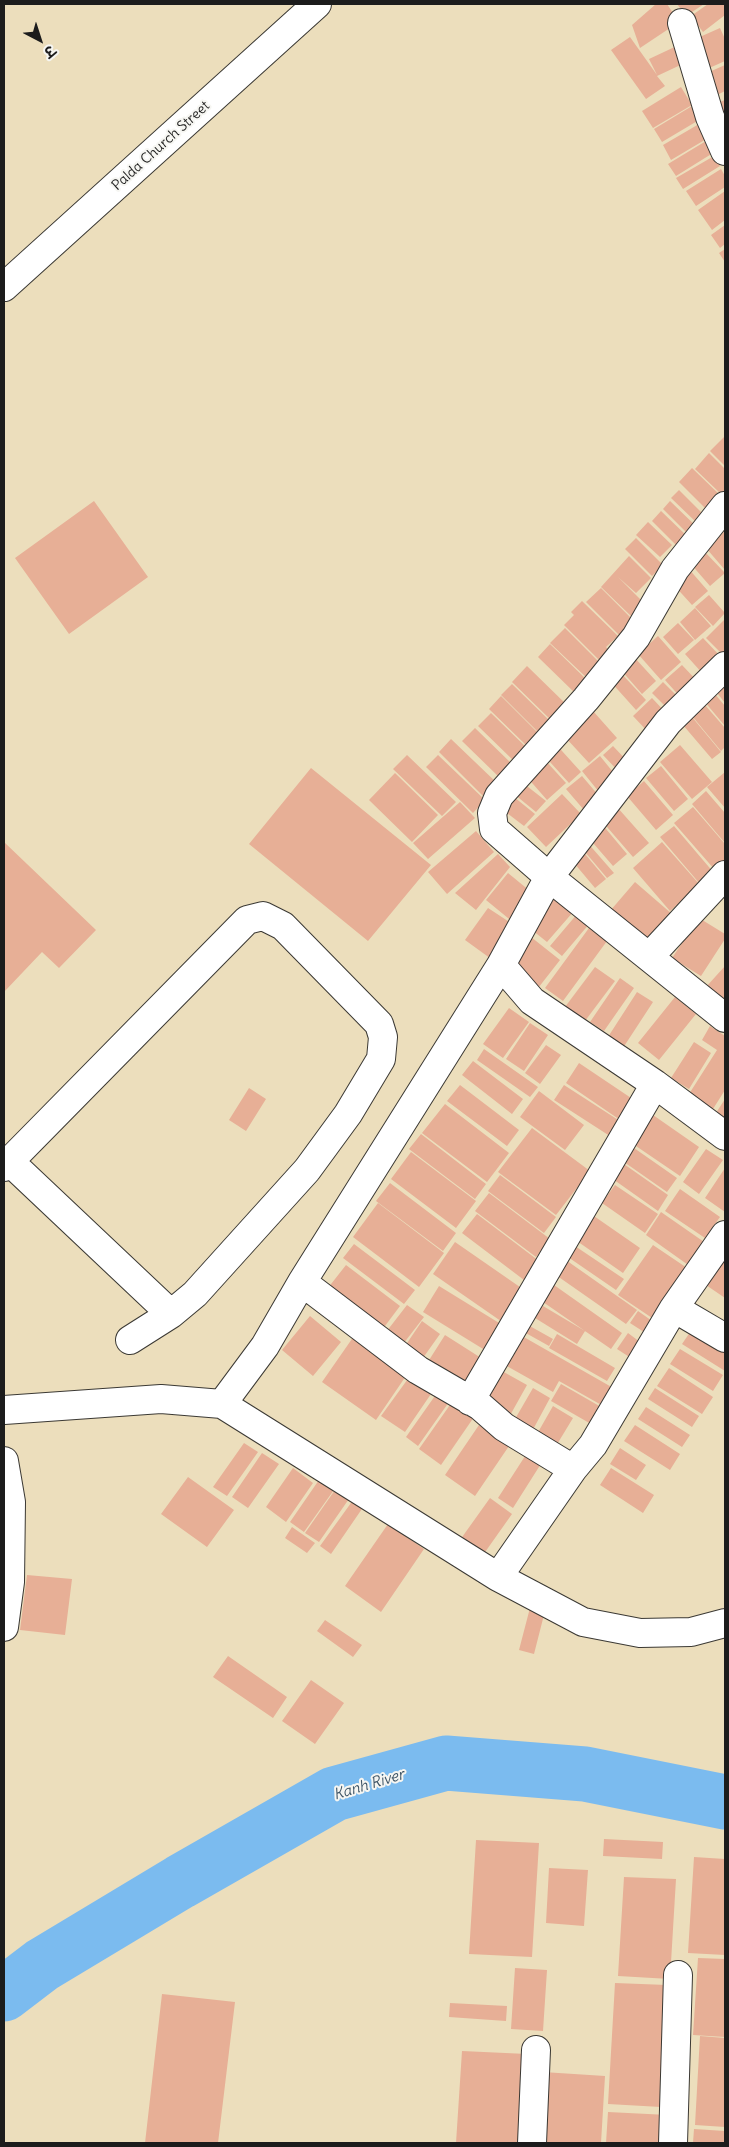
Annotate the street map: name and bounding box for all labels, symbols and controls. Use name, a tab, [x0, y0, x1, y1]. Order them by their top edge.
north arrow	[15, 15, 65, 65]
text: उ	[40, 42, 59, 61]
street label: Palda Church Street	[109, 98, 213, 194]
water label: Kanh River	[331, 1766, 407, 1804]

